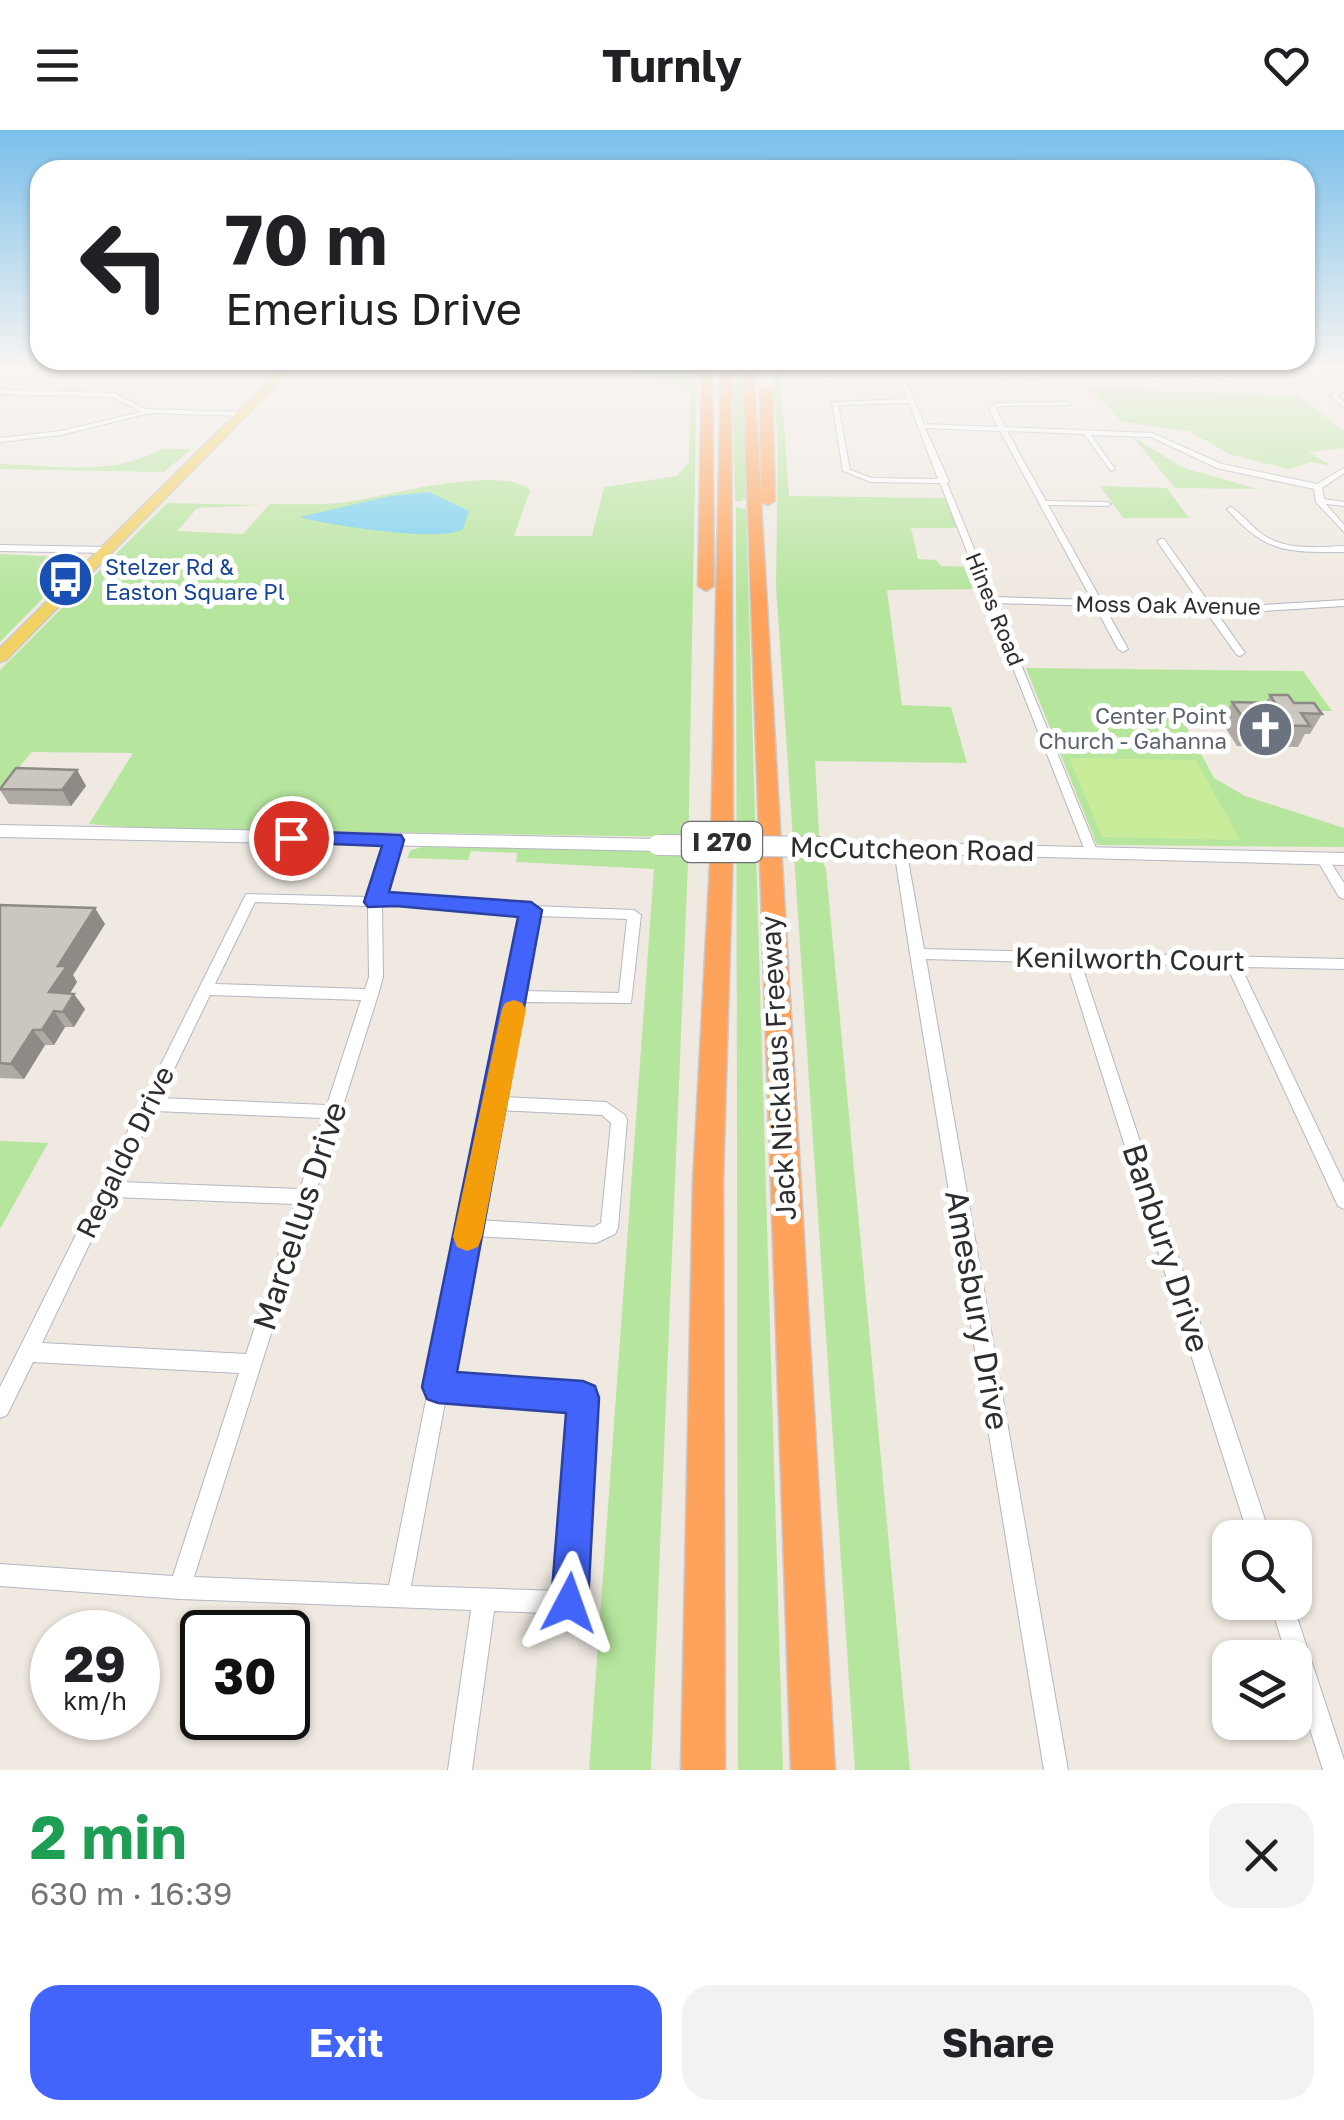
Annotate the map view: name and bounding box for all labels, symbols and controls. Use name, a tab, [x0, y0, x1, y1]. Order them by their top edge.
icon: menu	[30, 38, 85, 93]
text: Turnly	[602, 38, 742, 92]
icon: heart	[1259, 38, 1314, 93]
text: 70 m	[225, 196, 387, 280]
icon: left	[60, 200, 190, 330]
text: Emerius Drive	[225, 281, 522, 335]
street label: Hines Road	[960, 548, 1030, 669]
bus stop icon: Stelzer Rd & Easton Square Pl	[36, 550, 96, 610]
place label: Stelzer Rd & Easton Square Pl	[105, 553, 285, 605]
street label: Moss Oak Avenue	[1075, 589, 1261, 620]
church icon: Center Point Church - Gahanna	[1236, 699, 1296, 759]
place label: Center Point Church - Gahanna	[1039, 702, 1227, 754]
pin	[249, 796, 334, 881]
icon: arrive	[264, 811, 319, 866]
road number: I 270	[682, 822, 762, 862]
street label: McCutcheon Road	[789, 830, 1035, 867]
street label: Jack Nicklaus Freeway	[753, 914, 802, 1221]
street label: Kenilworth Court	[1015, 940, 1245, 977]
street label: Regaldo Drive	[69, 1060, 180, 1243]
street label: Marcellus Drive	[244, 1097, 354, 1335]
street label: Banbury Drive	[1115, 1139, 1219, 1357]
street label: Amesbury Drive	[938, 1187, 1018, 1433]
map controls	[1212, 1520, 1312, 1740]
button: search	[1212, 1520, 1312, 1620]
position arrow	[517, 1551, 621, 1655]
speed limit sign: 30	[180, 1610, 310, 1740]
text: 29	[64, 1633, 126, 1693]
button: layers	[1212, 1640, 1312, 1740]
text: km/h	[63, 1685, 127, 1716]
text: 2 min	[30, 1800, 187, 1872]
button: close	[1209, 1803, 1314, 1908]
text: 630 m · 16:39	[30, 1874, 232, 1912]
button: Exit	[30, 1985, 662, 2100]
button: Share	[682, 1985, 1314, 2100]

